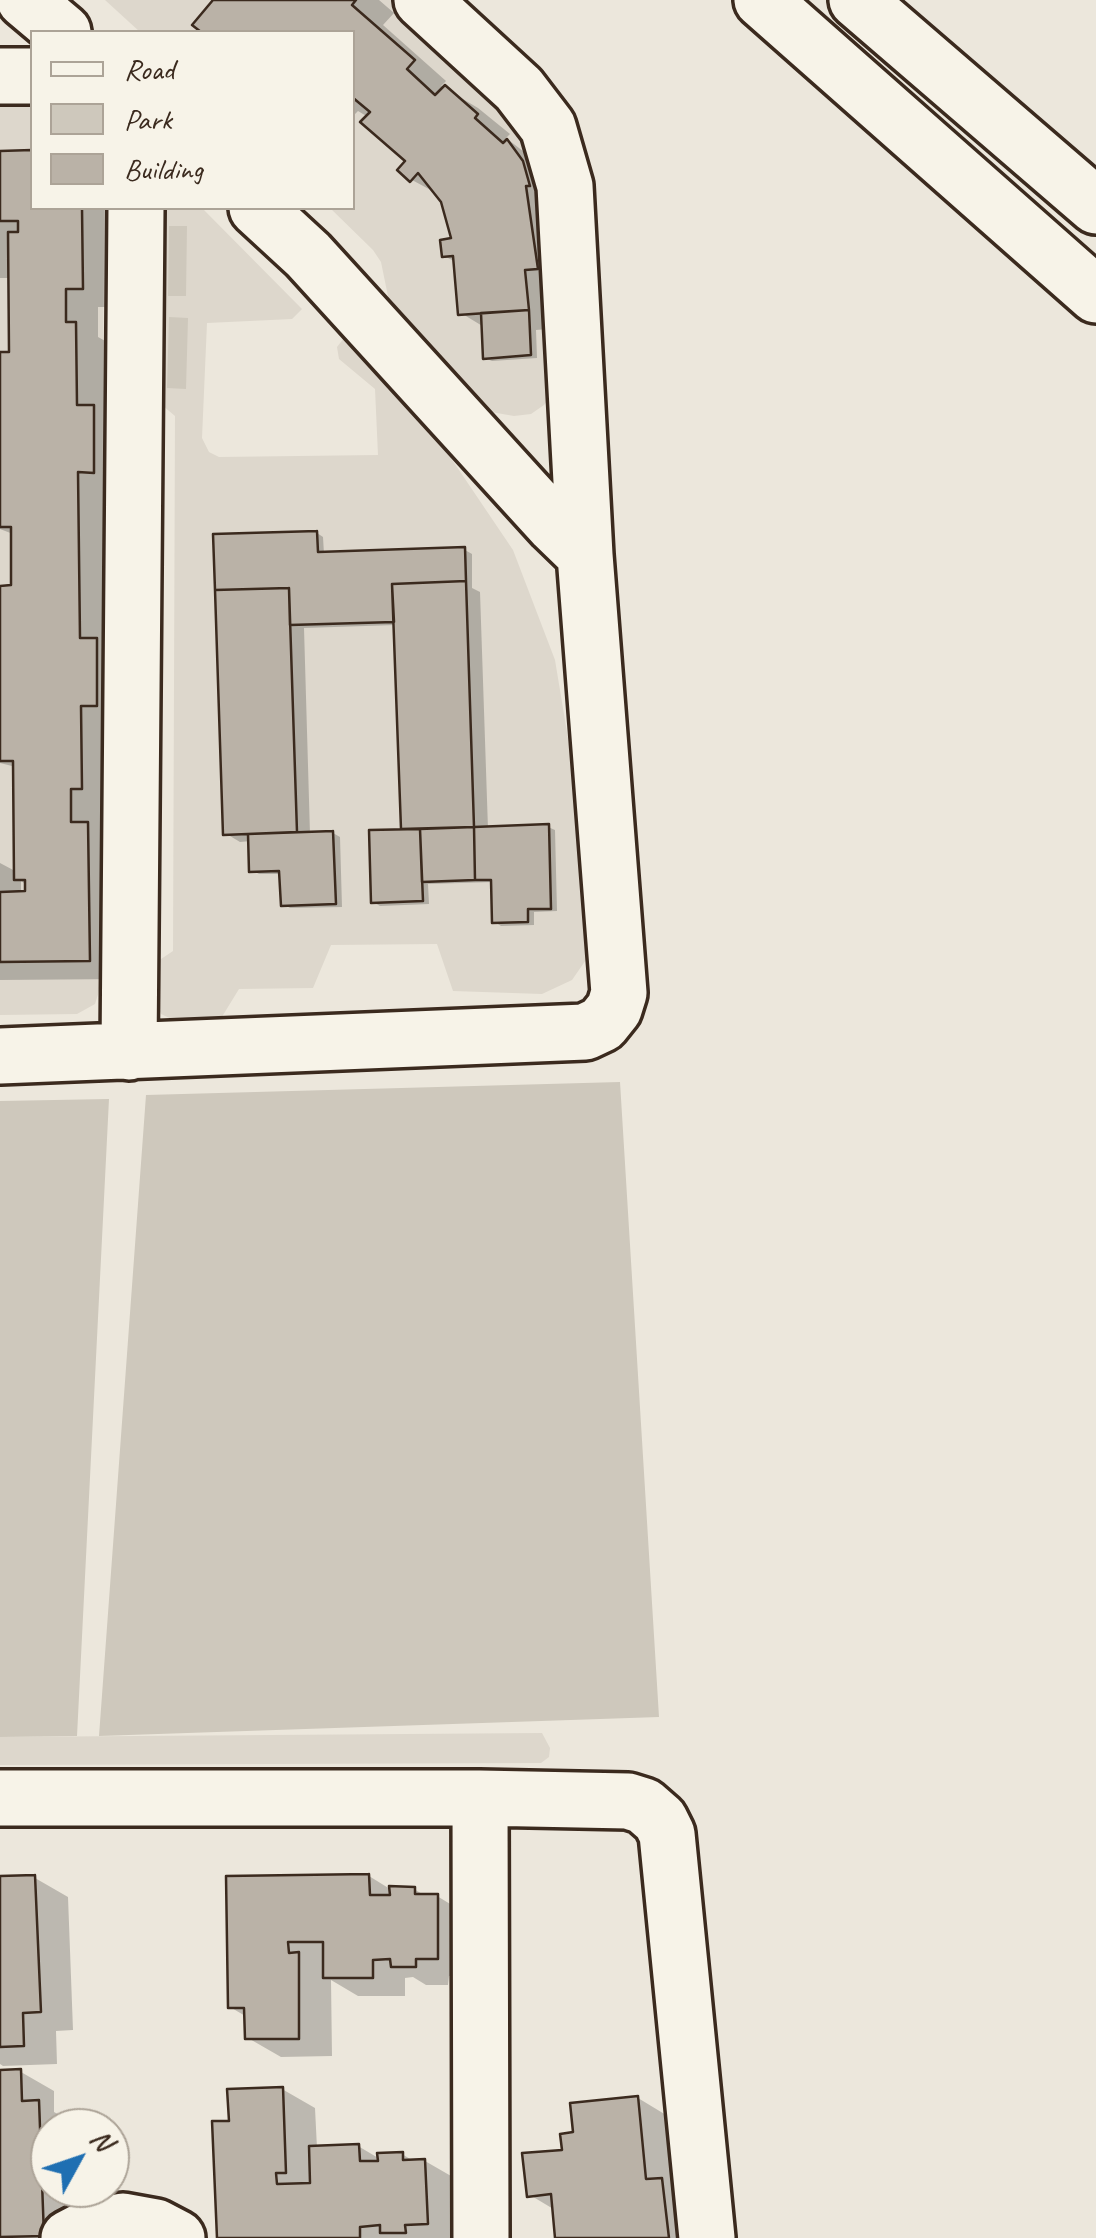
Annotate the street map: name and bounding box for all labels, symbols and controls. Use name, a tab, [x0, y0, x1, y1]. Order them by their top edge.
legend	[30, 30, 355, 210]
text: Road	[124, 50, 174, 88]
text: Park	[124, 100, 172, 138]
text: Building	[124, 150, 203, 188]
north arrow	[30, 2108, 130, 2208]
text: N	[83, 2122, 121, 2158]

